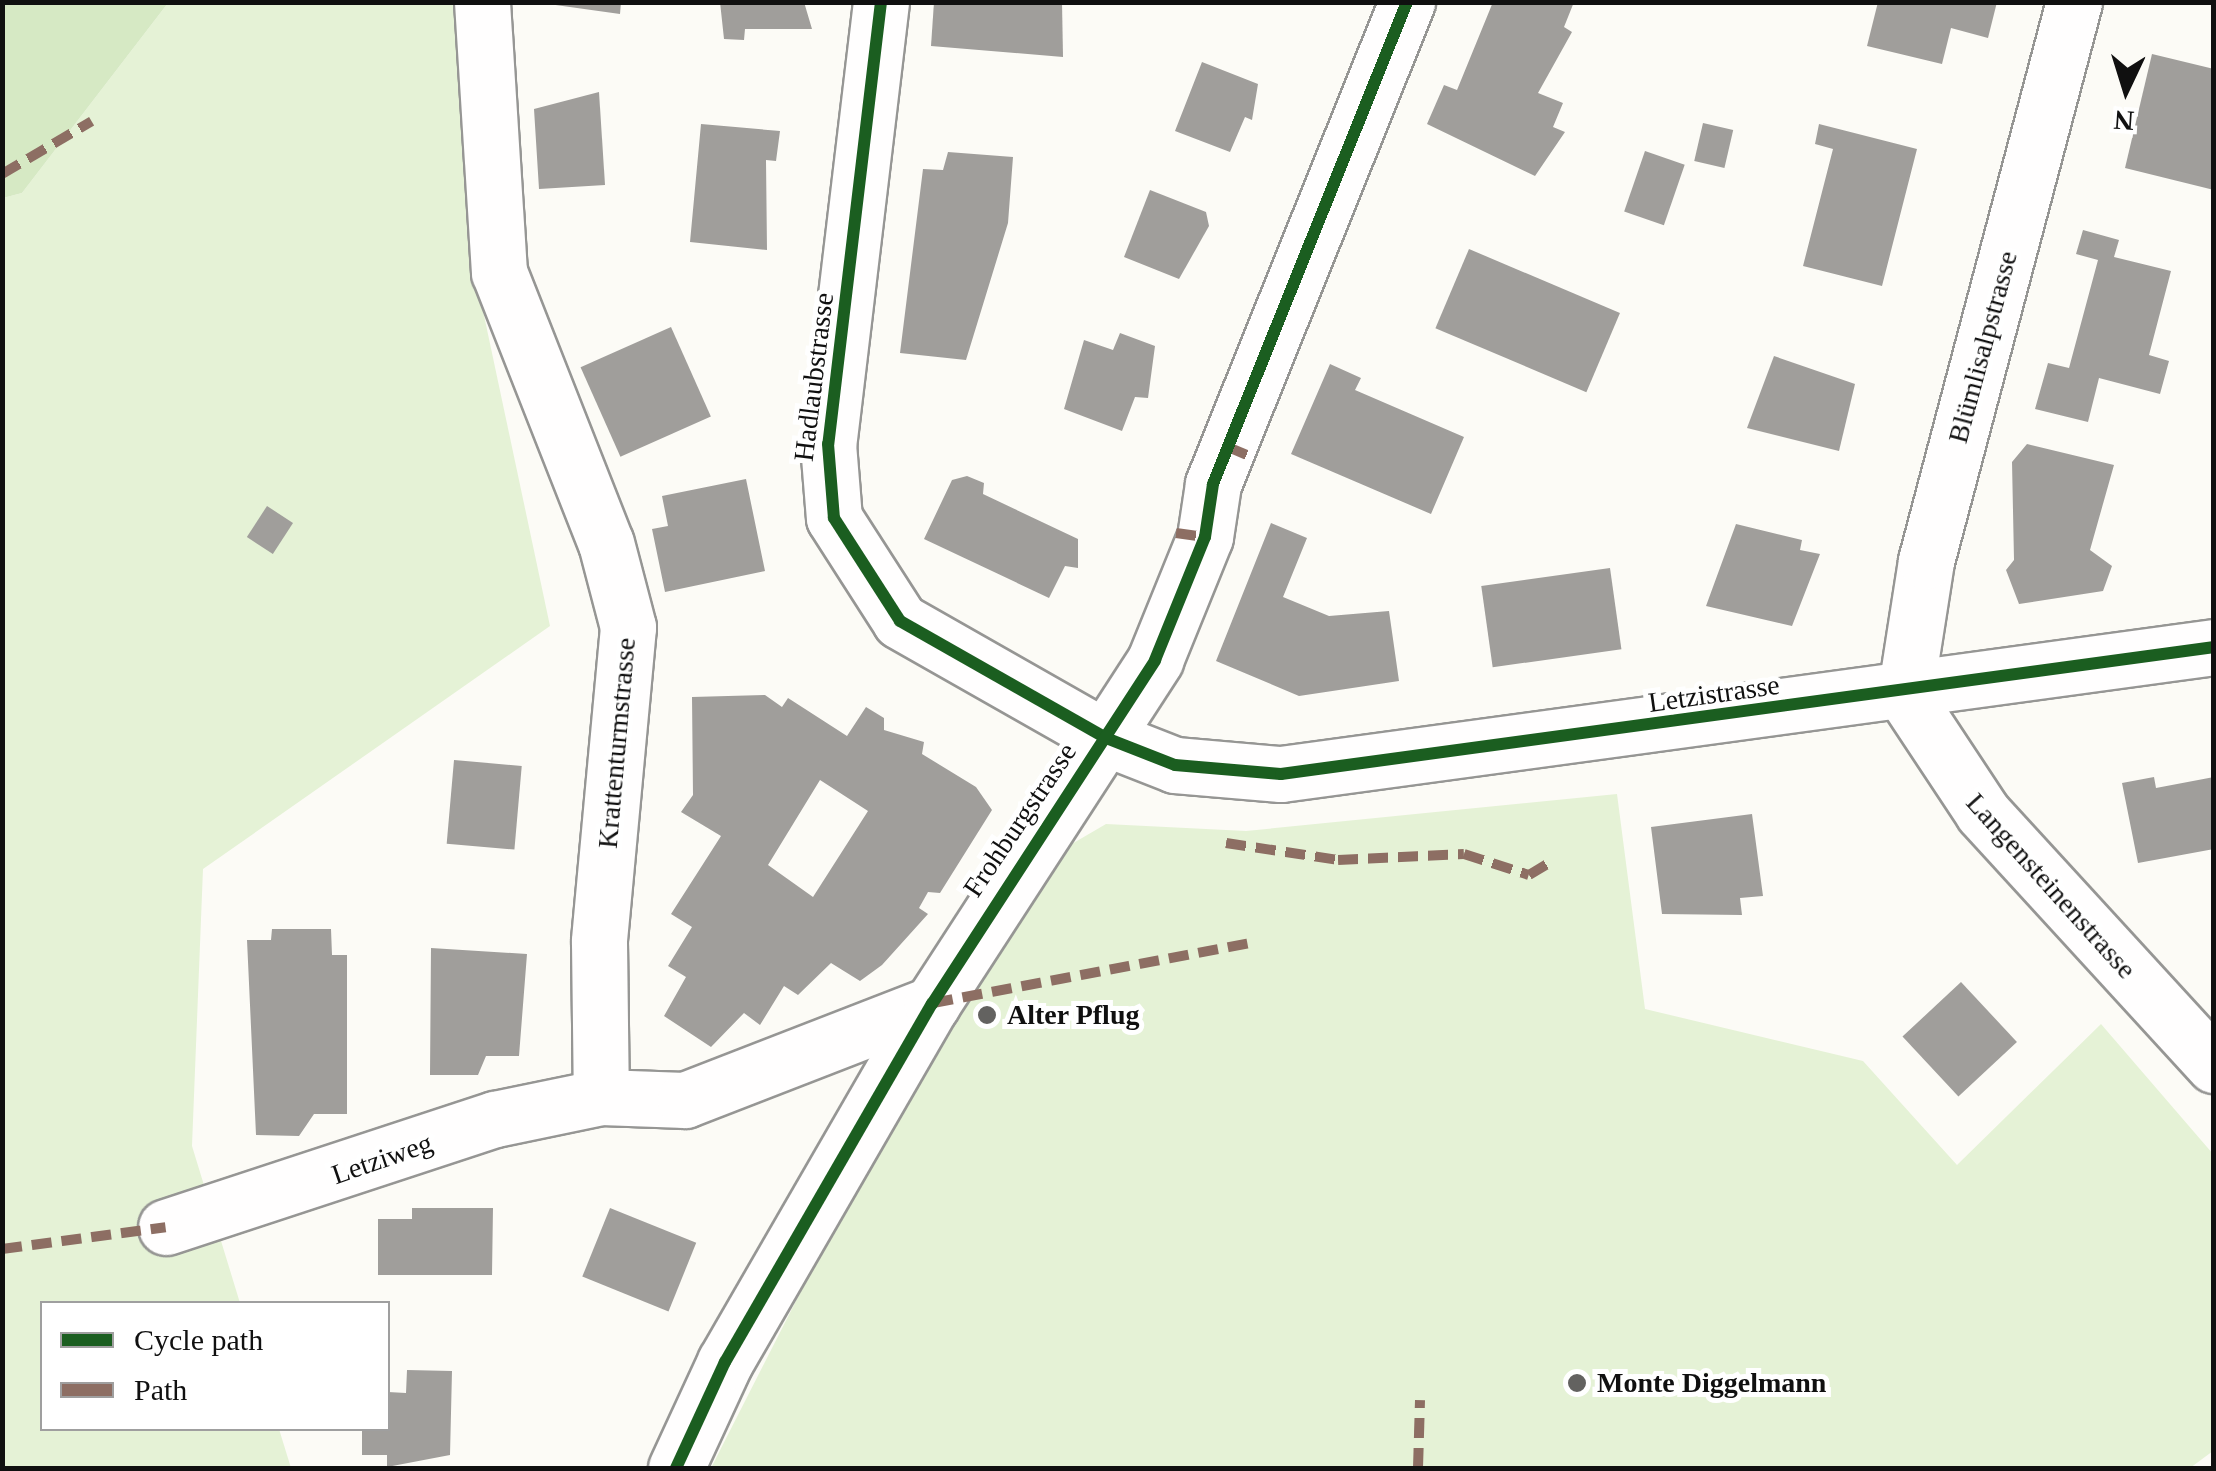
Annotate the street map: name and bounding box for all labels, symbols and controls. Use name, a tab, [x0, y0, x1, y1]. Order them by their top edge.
north arrow	[2076, 40, 2176, 140]
text: N	[2113, 104, 2135, 137]
street label: Blümlisalpstrasse	[1941, 247, 2025, 447]
street label: Hadlaubstrasse	[787, 291, 841, 463]
street label: Krattenturmstrasse	[591, 636, 643, 850]
street label: Letzistrasse	[1646, 668, 1782, 720]
street label: Frohburgstrasse	[956, 737, 1084, 903]
street label: Langensteinenstrasse	[1959, 786, 2143, 986]
place label: Alter Pflug	[1007, 998, 1140, 1032]
marker: Alter Pflug	[976, 1004, 998, 1026]
street label: Letziweg	[327, 1126, 437, 1192]
legend	[40, 1301, 390, 1431]
text: Cycle path	[134, 1323, 263, 1356]
place label: Monte Diggelmann	[1597, 1366, 1826, 1400]
marker: Monte Diggelmann	[1566, 1372, 1588, 1394]
text: Path	[134, 1373, 187, 1406]

